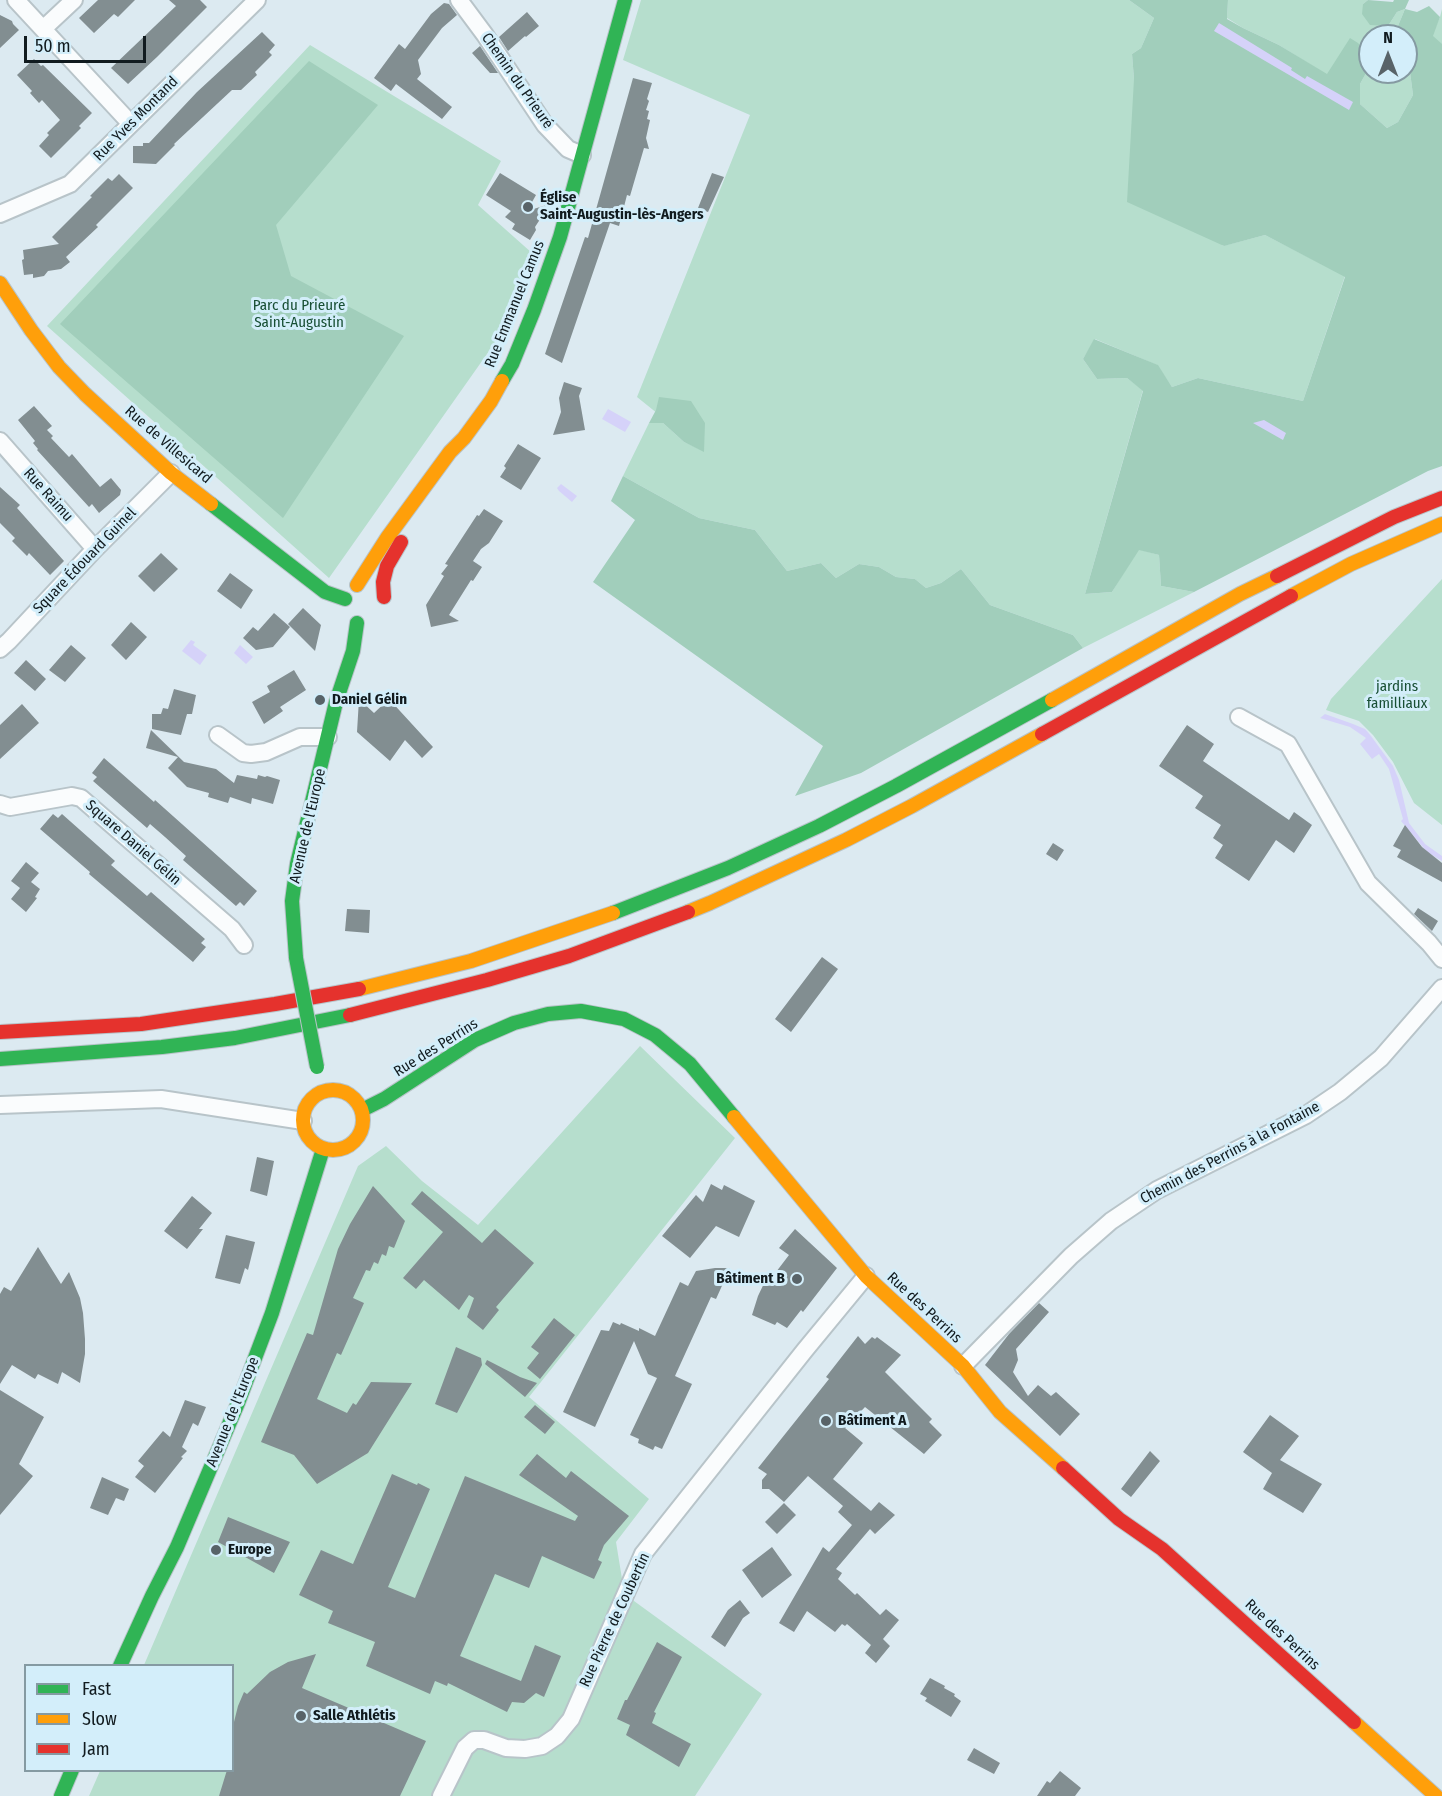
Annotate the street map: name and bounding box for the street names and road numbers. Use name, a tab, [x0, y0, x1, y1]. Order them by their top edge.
street label: Chemin du Prieuré	[477, 30, 557, 132]
street label: Rue Yves Montand	[90, 73, 182, 165]
street label: Rue Emmanuel Camus	[481, 238, 549, 370]
street label: Rue de Villesicard	[121, 402, 215, 488]
street label: Rue Raimu	[19, 465, 77, 525]
street label: Square Édouard Guinel	[30, 504, 140, 618]
street label: Avenue de l'Europe	[286, 767, 330, 885]
street label: Square Daniel Gélin	[82, 797, 184, 889]
street label: Rue des Perrins	[391, 1015, 481, 1081]
street label: Chemin des Perrins à la Fontaine	[1137, 1098, 1323, 1208]
street label: Rue des Perrins	[883, 1269, 965, 1347]
street label: Avenue de l'Europe	[203, 1354, 263, 1470]
street label: Rue Pierre de Coubertin	[576, 1550, 654, 1690]
street label: Rue des Perrins	[1241, 1596, 1323, 1674]

